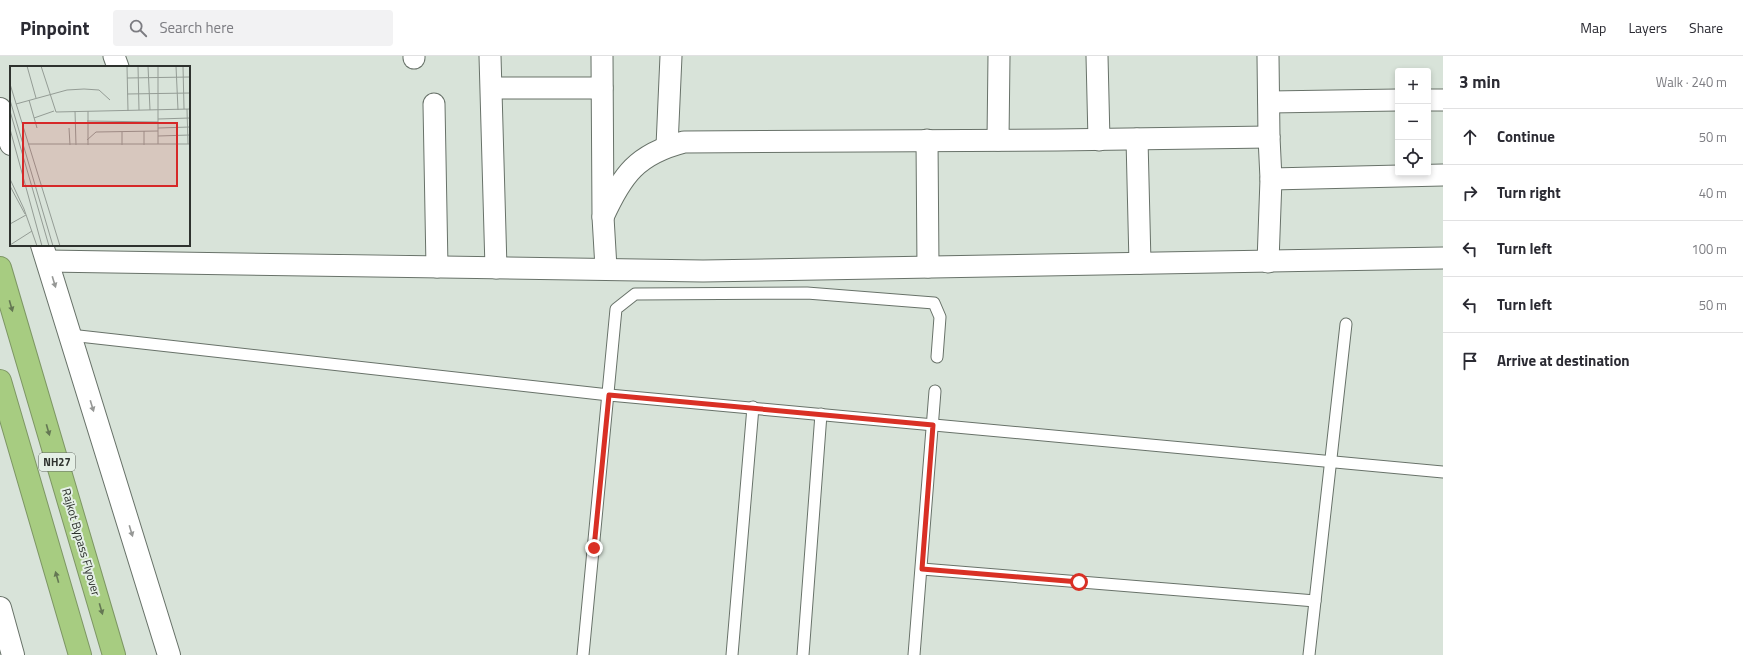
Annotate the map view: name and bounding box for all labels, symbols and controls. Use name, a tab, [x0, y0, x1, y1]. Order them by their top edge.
search box	[113, 10, 393, 46]
text: Pinpoint	[20, 13, 89, 42]
text: Search here	[159, 16, 234, 39]
icon: search	[127, 17, 149, 39]
text: Map	[1580, 17, 1606, 38]
text: Layers	[1628, 17, 1667, 38]
text: Share	[1689, 17, 1723, 38]
inset map	[10, 66, 190, 246]
map controls	[1395, 68, 1431, 176]
button: +	[1395, 68, 1431, 104]
text: 3 min	[1459, 69, 1500, 95]
text: Walk · 240 m	[1656, 72, 1727, 92]
button: −	[1395, 104, 1431, 140]
text: Continue	[1497, 125, 1555, 148]
icon: ahead	[1459, 126, 1481, 148]
text: 50 m	[1699, 127, 1727, 147]
button: locate	[1395, 140, 1431, 176]
text: Turn right	[1497, 181, 1561, 204]
icon: right	[1459, 182, 1481, 204]
text: 40 m	[1699, 183, 1727, 203]
text: Turn left	[1497, 237, 1552, 260]
icon: left	[1459, 238, 1481, 260]
text: 100 m	[1691, 239, 1727, 259]
one-way arrow	[51, 277, 57, 289]
text: Turn left	[1497, 293, 1552, 316]
icon: left	[1459, 294, 1481, 316]
text: 50 m	[1699, 295, 1727, 315]
one-way arrow	[8, 300, 14, 312]
text: Arrive at destination	[1497, 349, 1630, 372]
icon: arrive	[1459, 350, 1481, 372]
one-way arrow	[89, 401, 95, 413]
one-way arrow	[45, 425, 51, 437]
road number: NH27	[39, 453, 75, 471]
street label: Rajkot Bypass Flyover	[57, 486, 106, 598]
one-way arrow	[128, 525, 134, 537]
route end	[585, 539, 603, 557]
one-way arrow	[54, 571, 60, 583]
route start	[1070, 573, 1088, 591]
one-way arrow	[98, 603, 104, 615]

